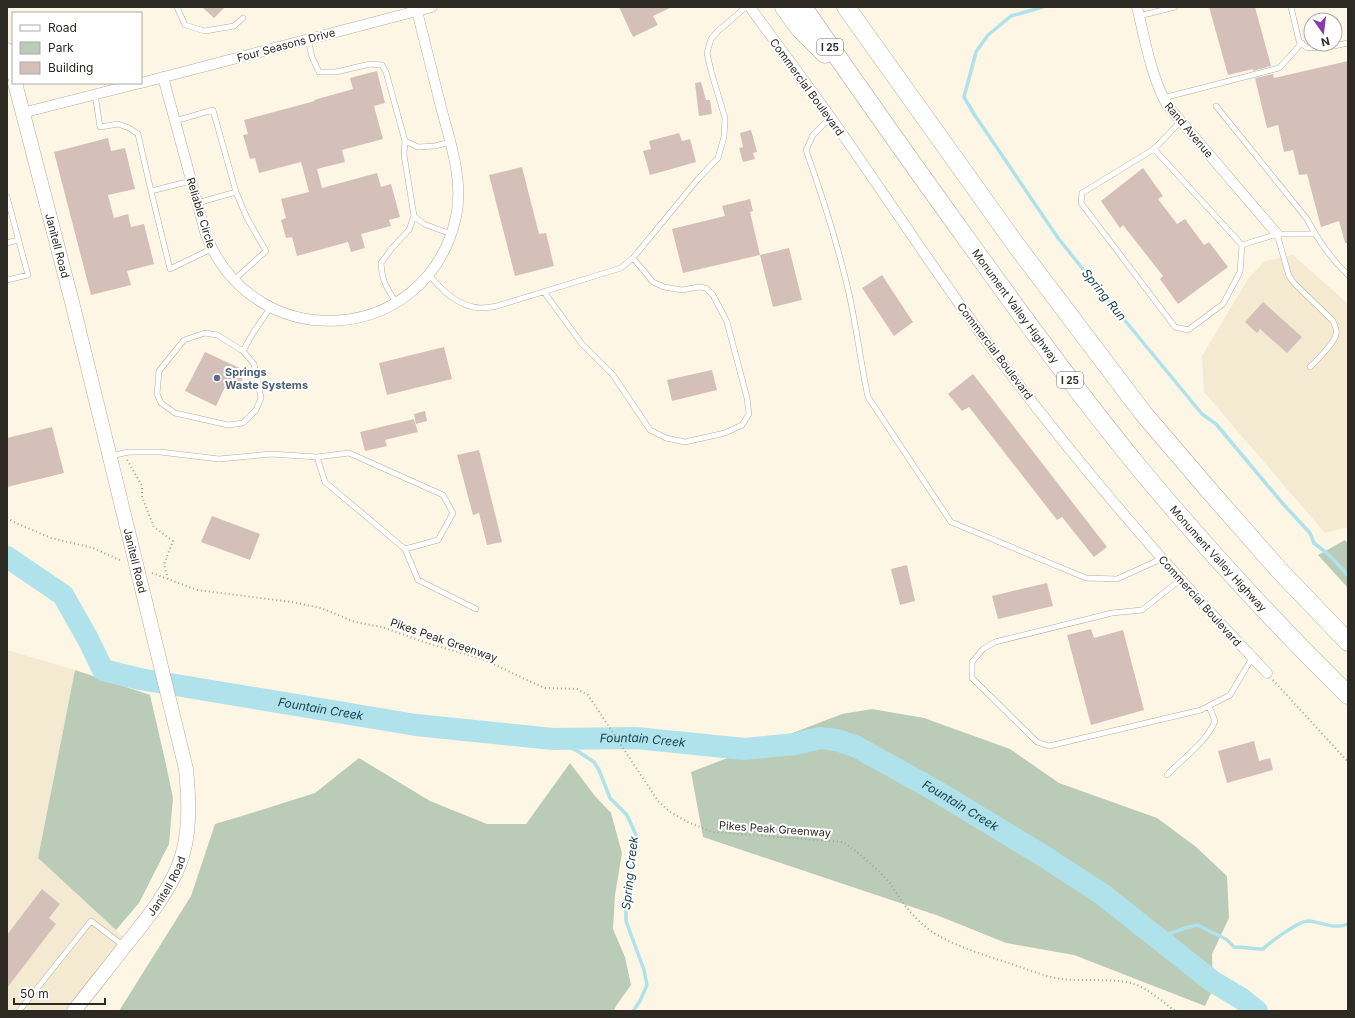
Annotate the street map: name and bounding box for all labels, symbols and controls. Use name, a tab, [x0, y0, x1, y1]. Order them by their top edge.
legend	[12, 12, 142, 84]
north arrow	[1303, 12, 1343, 52]
text: Road	[48, 20, 77, 35]
street label: Four Seasons Drive	[235, 25, 337, 65]
text: N	[1320, 34, 1331, 50]
street label: Commercial Boulevard	[767, 35, 847, 139]
road number: I 25	[817, 39, 843, 55]
text: Park	[48, 40, 74, 55]
text: Building	[48, 60, 93, 75]
street label: Rand Avenue	[1162, 99, 1216, 161]
street label: Reliable Circle	[184, 176, 218, 250]
street label: Janitell Road	[42, 212, 72, 280]
street label: Monument Valley Highway	[969, 246, 1062, 366]
water label: Spring Run	[1079, 266, 1130, 324]
street label: Commercial Boulevard	[954, 300, 1036, 402]
place label: Springs Waste Systems	[225, 365, 308, 392]
road number: I 25	[1057, 372, 1083, 388]
marker: Springs Waste Systems	[212, 373, 222, 383]
street label: Monument Valley Highway	[1167, 502, 1270, 615]
street label: Janitell Road	[120, 527, 150, 595]
street label: Commercial Boulevard	[1156, 553, 1244, 649]
street label: Pikes Peak Greenway	[389, 615, 499, 665]
water label: Fountain Creek	[277, 694, 365, 723]
water label: Fountain Creek	[599, 730, 687, 750]
water label: Fountain Creek	[920, 777, 1002, 834]
street label: Pikes Peak Greenway	[719, 818, 831, 840]
water label: Spring Creek	[618, 835, 641, 911]
street label: Janitell Road	[144, 854, 189, 919]
scale bar	[14, 980, 105, 1006]
text: 50 m	[20, 986, 49, 1001]

